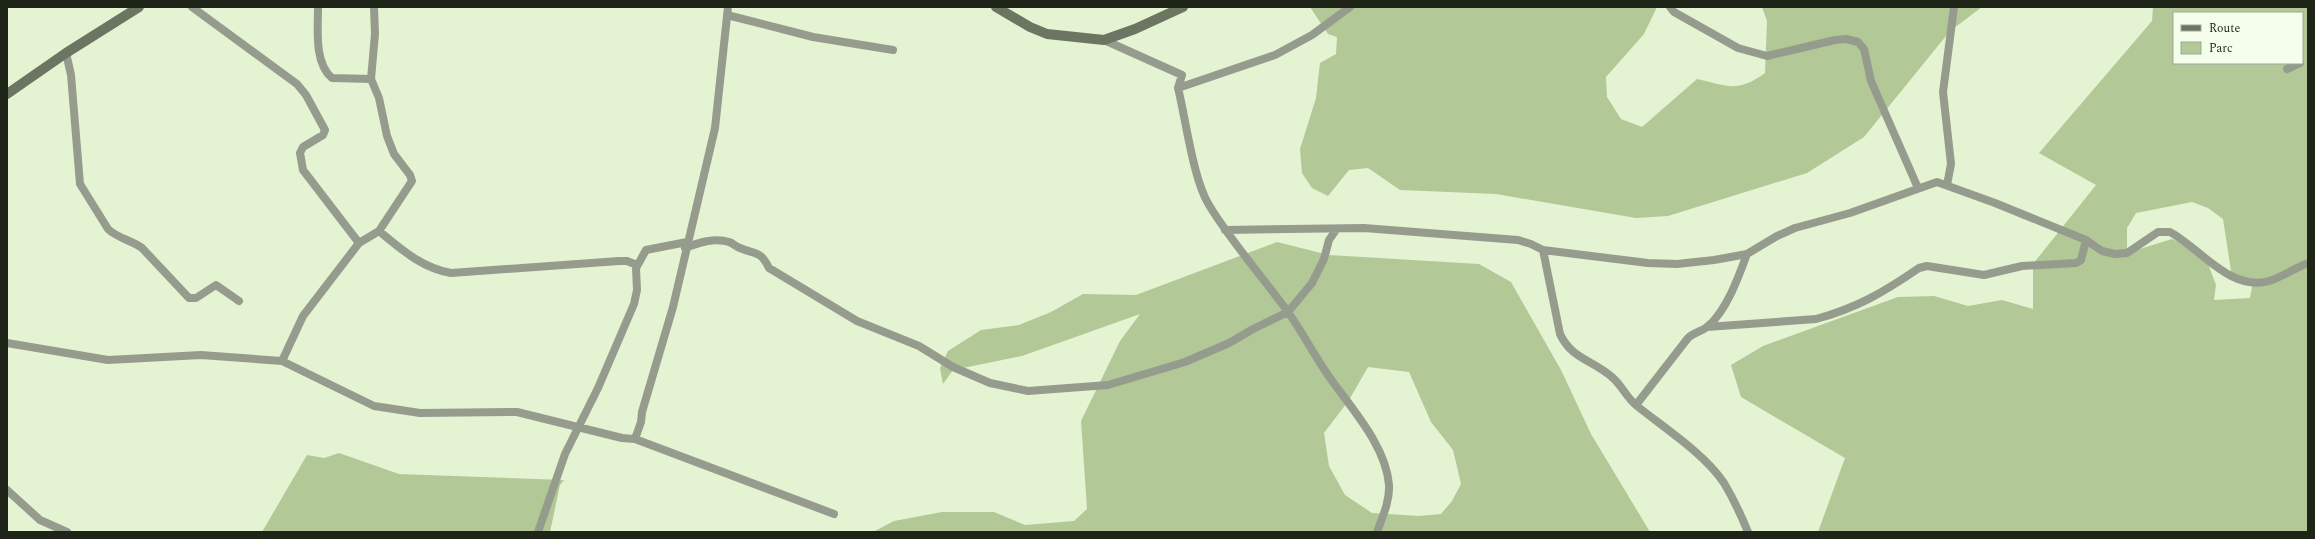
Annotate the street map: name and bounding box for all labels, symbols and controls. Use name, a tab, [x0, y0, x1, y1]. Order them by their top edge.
legend	[2173, 12, 2303, 64]
text: Route	[2209, 19, 2240, 38]
text: Parc	[2209, 39, 2233, 58]

